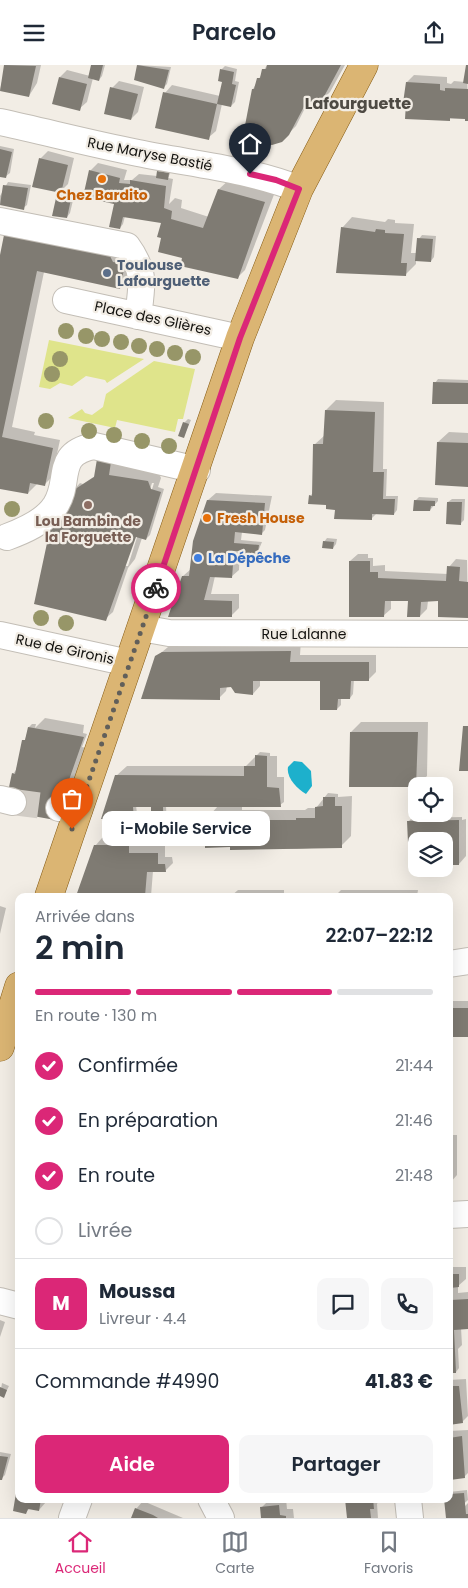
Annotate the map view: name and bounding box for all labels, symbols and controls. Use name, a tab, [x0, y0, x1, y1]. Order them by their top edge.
text: Parcelo	[192, 17, 276, 48]
icon: menu	[20, 19, 48, 47]
icon: share	[420, 19, 448, 47]
district label: Lafourguette	[305, 92, 411, 115]
pin	[229, 123, 271, 174]
icon: home	[236, 130, 264, 158]
street label: Rue Maryse Bastié	[86, 132, 214, 176]
marker: Chez Bardito	[96, 173, 108, 185]
place label: Chez Bardito	[56, 185, 148, 205]
place label: Toulouse Lafourguette	[117, 255, 211, 291]
marker: Toulouse Lafourguette	[101, 267, 113, 279]
street label: Place des Glières	[93, 296, 213, 340]
marker: Lou Bambin de la Forguette	[82, 499, 94, 511]
place label: Fresh House	[217, 508, 305, 528]
place label: Lou Bambin de la Forguette	[35, 511, 141, 547]
marker: Fresh House	[201, 512, 213, 524]
place label: La Dépêche	[208, 548, 291, 568]
marker: La Dépêche	[192, 552, 204, 564]
courier	[131, 563, 181, 613]
icon: bike	[142, 574, 170, 602]
street label: Rue Lalanne	[262, 624, 347, 644]
street label: Rue de Gironis	[14, 629, 116, 669]
map controls	[408, 777, 453, 877]
button: locate	[408, 777, 453, 822]
pin	[51, 778, 93, 829]
icon: bag	[58, 785, 86, 813]
callout: i-Mobile Service	[102, 811, 270, 847]
text: i-Mobile Service	[120, 817, 252, 840]
button: layers	[408, 832, 453, 877]
text: Arrivée dans	[35, 905, 135, 928]
text: 22:07–22:12	[326, 922, 433, 949]
text: 2 min	[35, 925, 125, 970]
text: En route · 130 m	[35, 1004, 157, 1027]
icon: check	[35, 1052, 63, 1080]
text: Confirmée	[78, 1052, 178, 1079]
text: 21:44	[395, 1054, 433, 1077]
icon: check	[35, 1107, 63, 1135]
text: En préparation	[78, 1107, 218, 1134]
text: 21:46	[395, 1109, 433, 1132]
icon: check	[35, 1162, 63, 1190]
text: En route	[78, 1162, 155, 1189]
text: 21:48	[395, 1164, 433, 1187]
text: Livrée	[78, 1217, 132, 1244]
text: Moussa	[99, 1278, 175, 1305]
button: chat	[317, 1278, 369, 1330]
button: phone	[381, 1278, 433, 1330]
text: M	[52, 1290, 70, 1317]
text: Livreur · 4.4	[99, 1307, 186, 1330]
text: Commande #4990	[35, 1368, 219, 1395]
text: 41.83 €	[365, 1368, 433, 1395]
button: Aide	[35, 1435, 229, 1493]
button: Partager	[239, 1435, 433, 1493]
tab: Accueil	[55, 1528, 106, 1579]
tab: Carte	[215, 1528, 254, 1579]
tab: Favoris	[364, 1528, 413, 1579]

